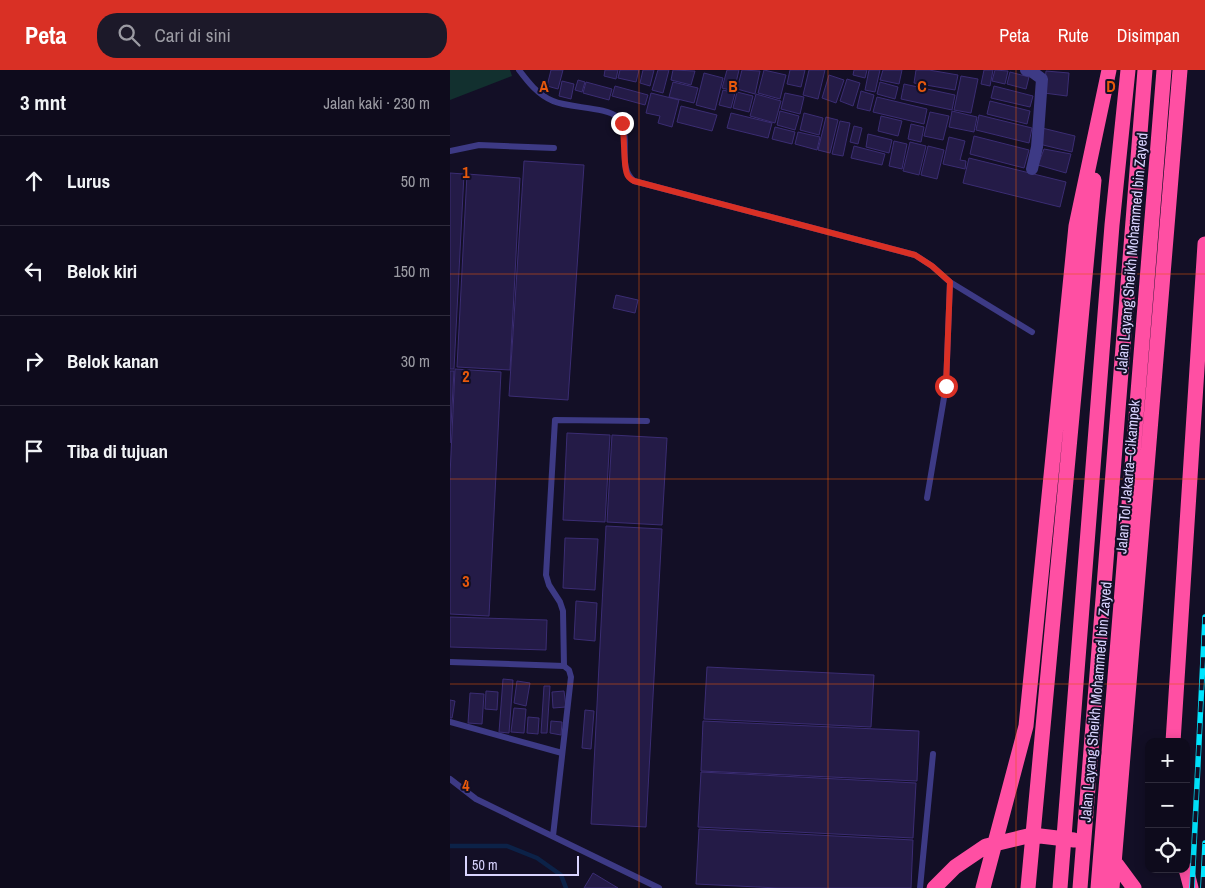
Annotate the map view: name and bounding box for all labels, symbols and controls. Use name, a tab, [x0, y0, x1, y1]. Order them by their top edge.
search box	[97, 13, 447, 58]
text: Peta	[25, 19, 67, 51]
icon: search	[115, 21, 143, 49]
text: Cari di sini	[155, 22, 231, 48]
text: Peta	[999, 23, 1030, 48]
text: Rute	[1058, 23, 1089, 48]
text: Disimpan	[1117, 23, 1180, 48]
text: A	[539, 75, 549, 97]
text: B	[728, 75, 738, 97]
text: C	[917, 75, 927, 97]
text: D	[1106, 75, 1116, 97]
text: 3 mnt	[20, 88, 66, 117]
text: Jalan kaki · 230 m	[324, 92, 430, 114]
route end	[611, 112, 634, 135]
street label: Jalan Layang Sheikh Mohammed bin Zayed	[1111, 132, 1152, 374]
text: 1	[462, 161, 470, 183]
icon: ahead	[20, 167, 48, 195]
text: Lurus	[67, 168, 110, 194]
text: 50 m	[401, 170, 430, 192]
icon: left	[20, 257, 48, 285]
text: Belok kiri	[67, 258, 137, 284]
text: 150 m	[394, 260, 430, 282]
icon: right	[20, 347, 48, 375]
text: Belok kanan	[67, 348, 159, 374]
text: 30 m	[401, 350, 430, 372]
text: 2	[462, 365, 470, 387]
route start	[935, 375, 958, 398]
street label: Jalan Tol Jakarta–Cikampek	[1110, 398, 1145, 555]
icon: arrive	[20, 437, 48, 465]
text: Tiba di tujuan	[67, 438, 168, 464]
text: 3	[462, 570, 470, 592]
street label: Jalan Layang Sheikh Mohammed bin Zayed	[1075, 581, 1116, 823]
map controls	[1145, 738, 1190, 873]
button: +	[1145, 738, 1190, 783]
text: 4	[462, 774, 470, 796]
button: −	[1145, 783, 1190, 828]
button: locate	[1145, 828, 1190, 873]
scale bar	[465, 853, 579, 876]
text: 50 m	[472, 856, 498, 874]

